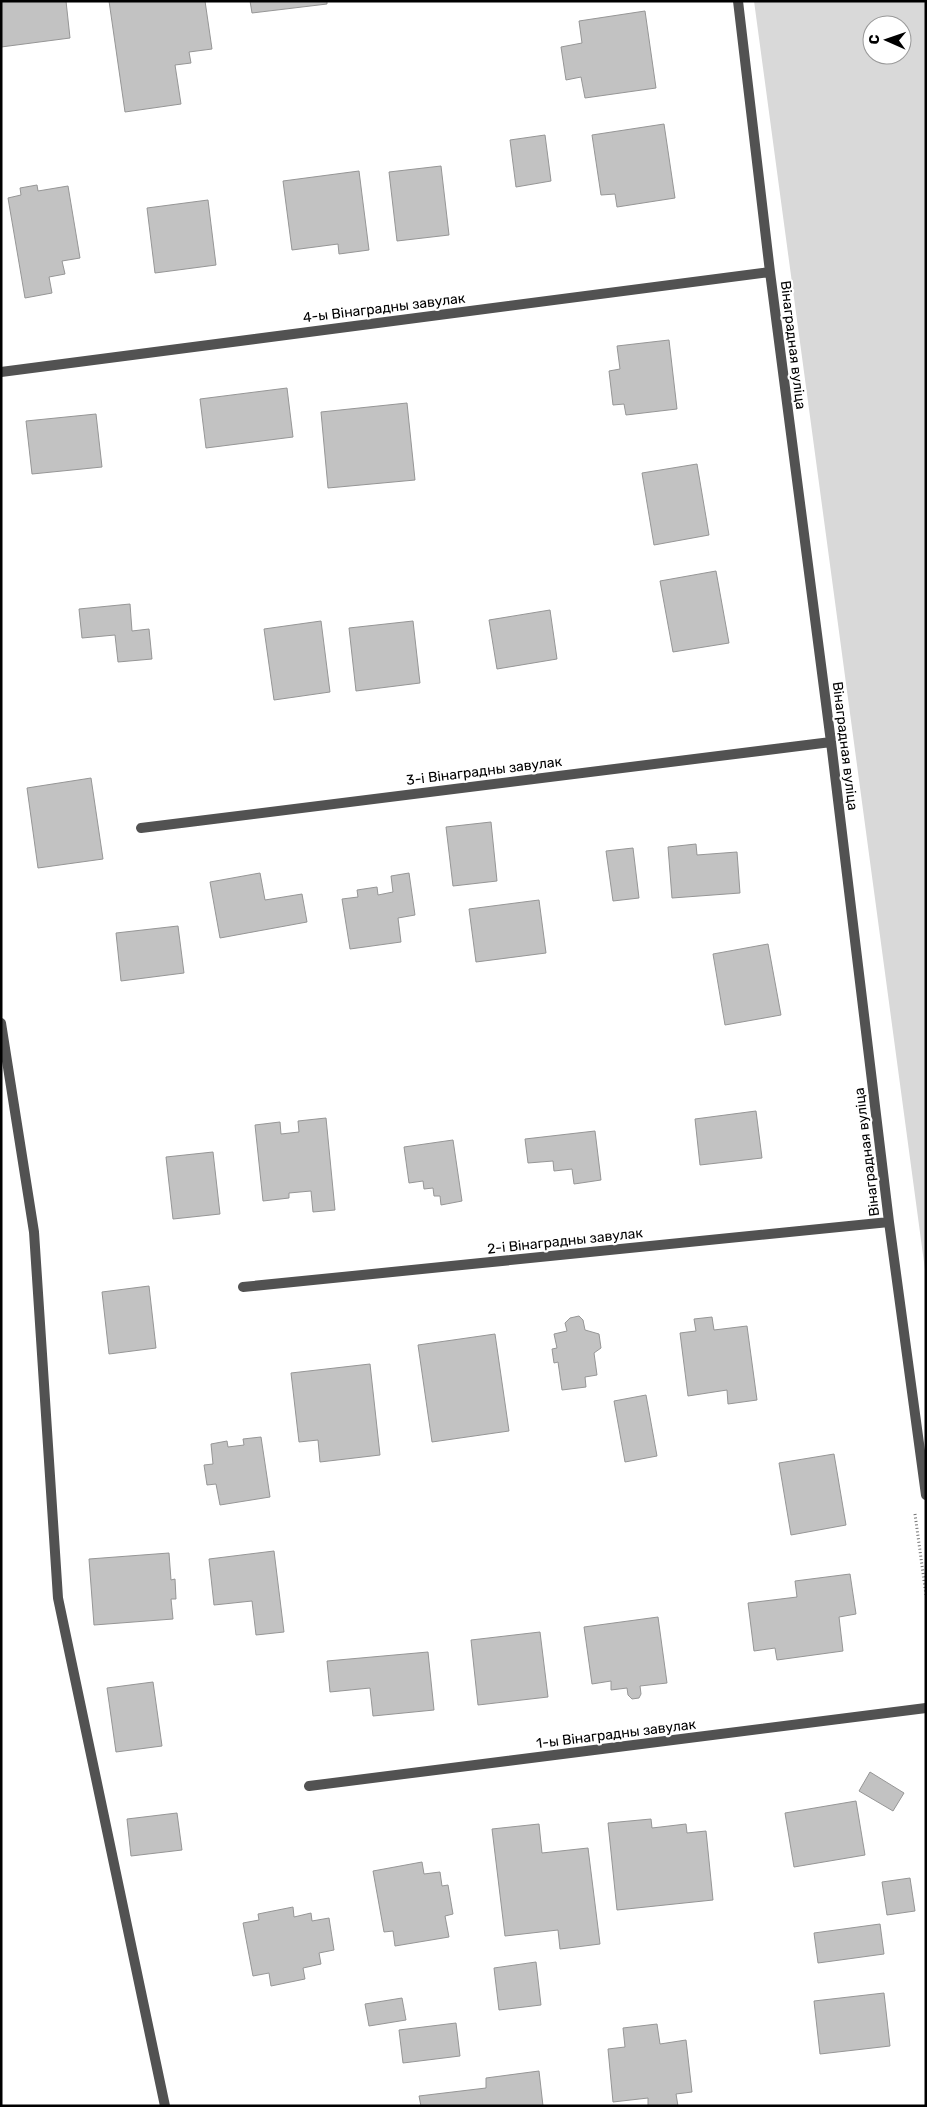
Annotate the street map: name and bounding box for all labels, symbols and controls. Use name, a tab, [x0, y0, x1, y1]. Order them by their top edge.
north arrow	[862, 15, 912, 65]
text: С	[866, 34, 883, 45]
street label: Вінаградная вуліца	[777, 280, 809, 410]
street label: 4-ы Вінаградны завулак	[302, 290, 467, 326]
street label: Вінаградная вуліца	[829, 681, 861, 811]
street label: 3-і Вінаградны завулак	[405, 753, 563, 789]
street label: Вінаградная вуліца	[851, 1087, 883, 1217]
street label: 2-і Вінаградны завулак	[486, 1224, 644, 1258]
street label: 1-ы Вінаградны завулак	[535, 1716, 697, 1752]

